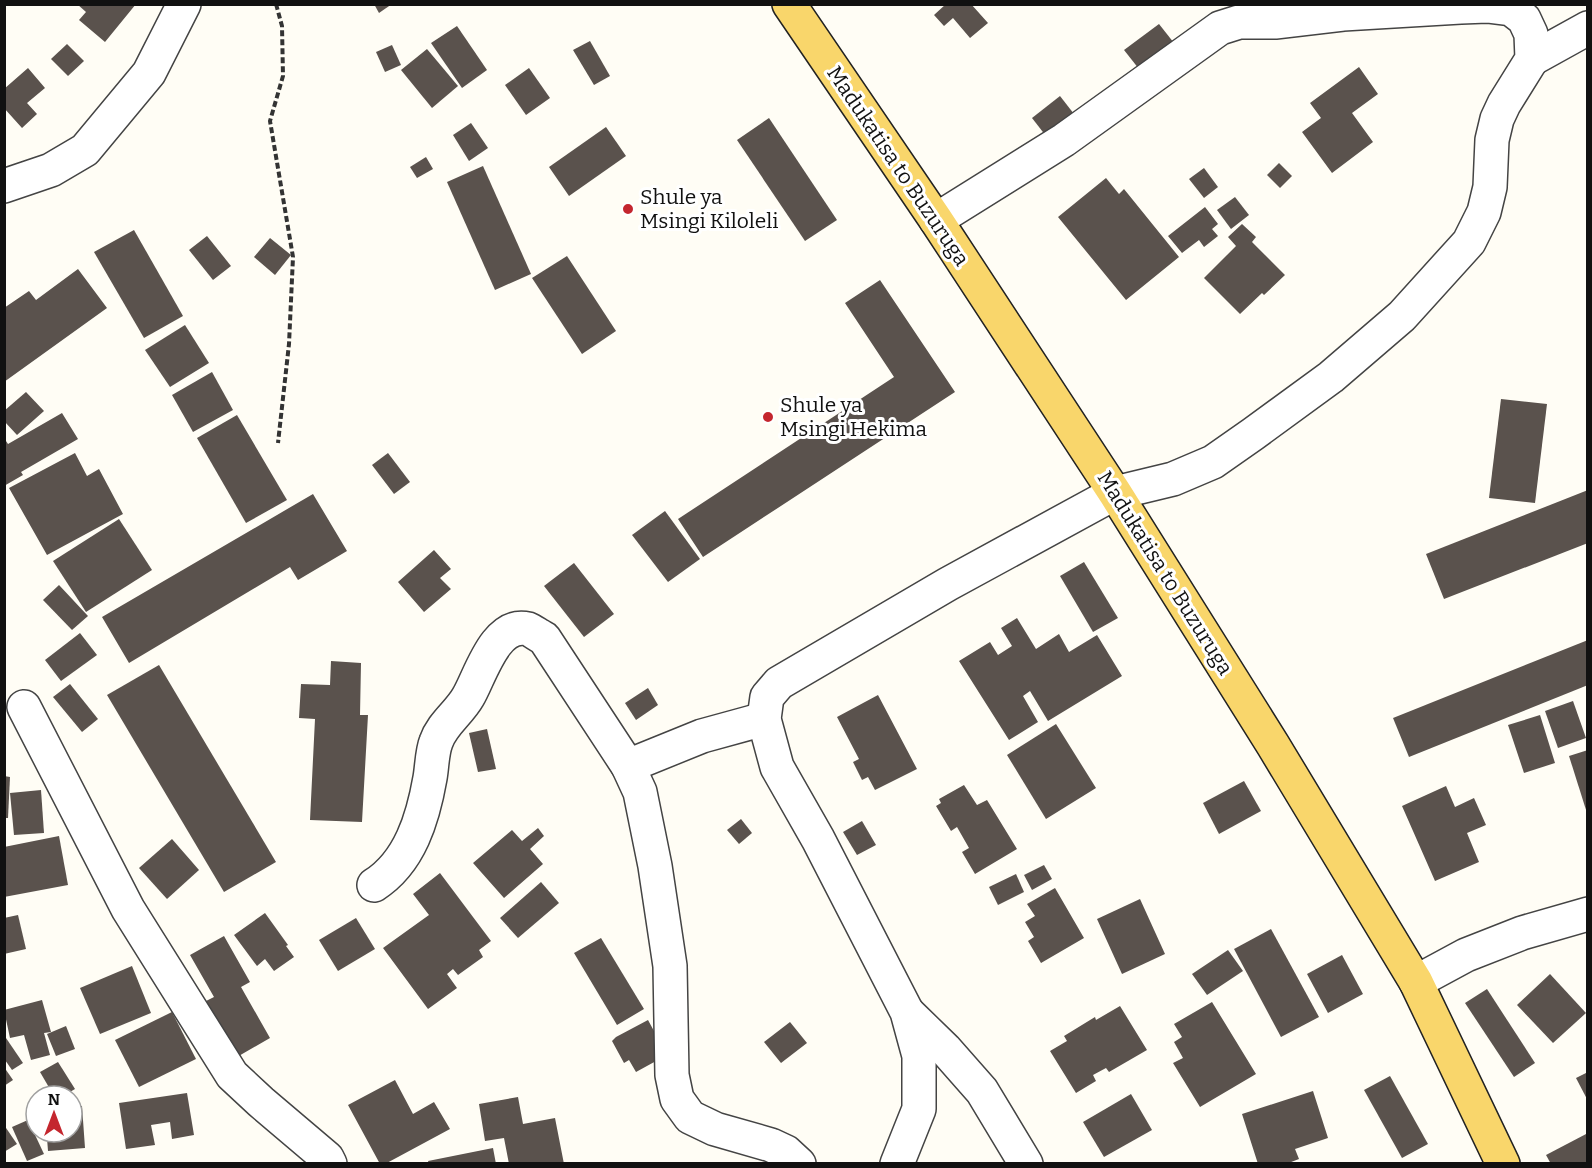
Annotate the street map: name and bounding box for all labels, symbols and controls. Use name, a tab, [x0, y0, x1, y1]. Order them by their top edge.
street label: Madukatisa to Buzuruga	[821, 61, 975, 271]
place label: Shule ya Msingi Kiloleli	[640, 184, 779, 234]
marker: Shule ya Msingi Kiloleli	[621, 202, 635, 216]
place label: Shule ya Msingi Hekima	[780, 392, 928, 442]
marker: Shule ya Msingi Hekima	[761, 410, 775, 424]
street label: Madukatisa to Buzuruga	[1092, 466, 1239, 680]
north arrow	[24, 1084, 84, 1144]
text: N	[48, 1090, 60, 1109]

